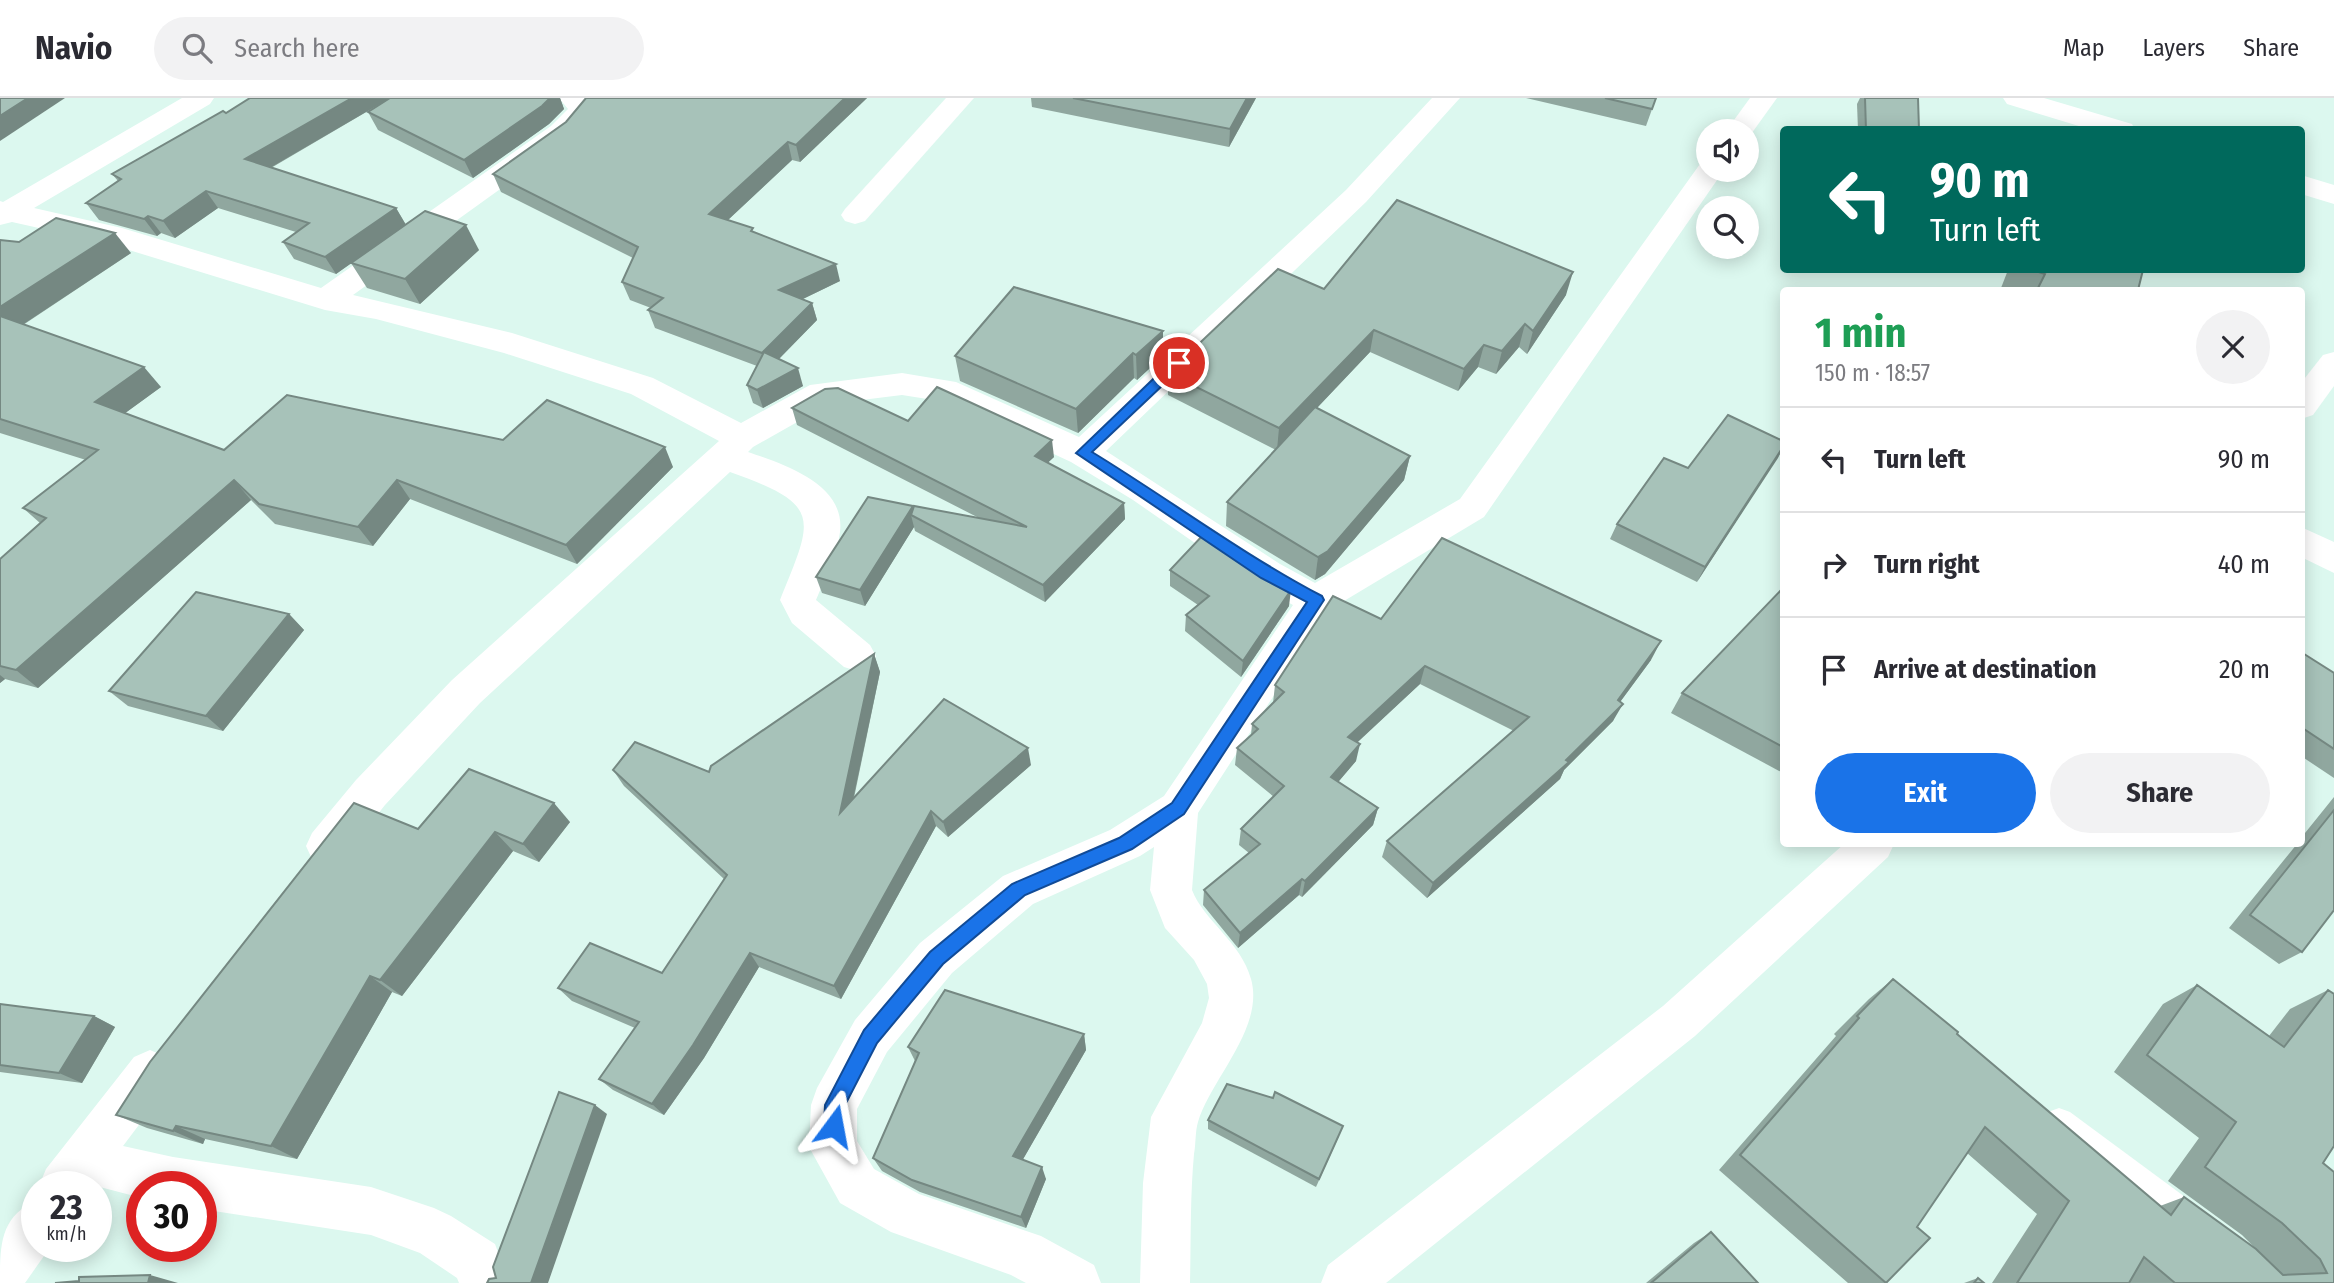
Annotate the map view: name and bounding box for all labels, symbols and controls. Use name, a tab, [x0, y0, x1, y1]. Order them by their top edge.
search box	[154, 17, 644, 80]
text: Navio	[35, 28, 112, 68]
icon: search	[178, 29, 216, 67]
text: Search here	[234, 33, 360, 64]
text: Map	[2063, 34, 2105, 62]
text: Layers	[2143, 34, 2205, 62]
text: Share	[2243, 34, 2299, 62]
map controls	[1696, 119, 1759, 259]
button: sound	[1696, 119, 1759, 182]
text: 90 m	[1930, 151, 2030, 210]
icon: left	[1815, 154, 1906, 245]
button: search	[1696, 196, 1759, 259]
text: Turn left	[1930, 211, 2040, 249]
text: 1 min	[1815, 308, 1906, 358]
button: close	[2196, 310, 2270, 384]
pin	[1149, 333, 1209, 393]
icon: arrive	[1160, 344, 1198, 382]
text: 150 m · 18:57	[1815, 359, 1930, 387]
icon: left	[1815, 441, 1853, 479]
text: Turn left	[1874, 444, 1966, 475]
text: 90 m	[2218, 444, 2270, 475]
icon: right	[1815, 546, 1853, 584]
text: Turn right	[1874, 549, 1980, 580]
text: 40 m	[2218, 549, 2270, 580]
icon: arrive	[1815, 651, 1853, 689]
text: Arrive at destination	[1874, 654, 2097, 685]
text: 20 m	[2219, 654, 2270, 685]
button: Exit	[1815, 753, 2036, 833]
button: Share	[2050, 753, 2270, 833]
position arrow	[797, 1089, 871, 1163]
speed limit sign: 30	[126, 1171, 217, 1262]
text: 23	[50, 1186, 83, 1228]
text: km/h	[46, 1223, 87, 1245]

